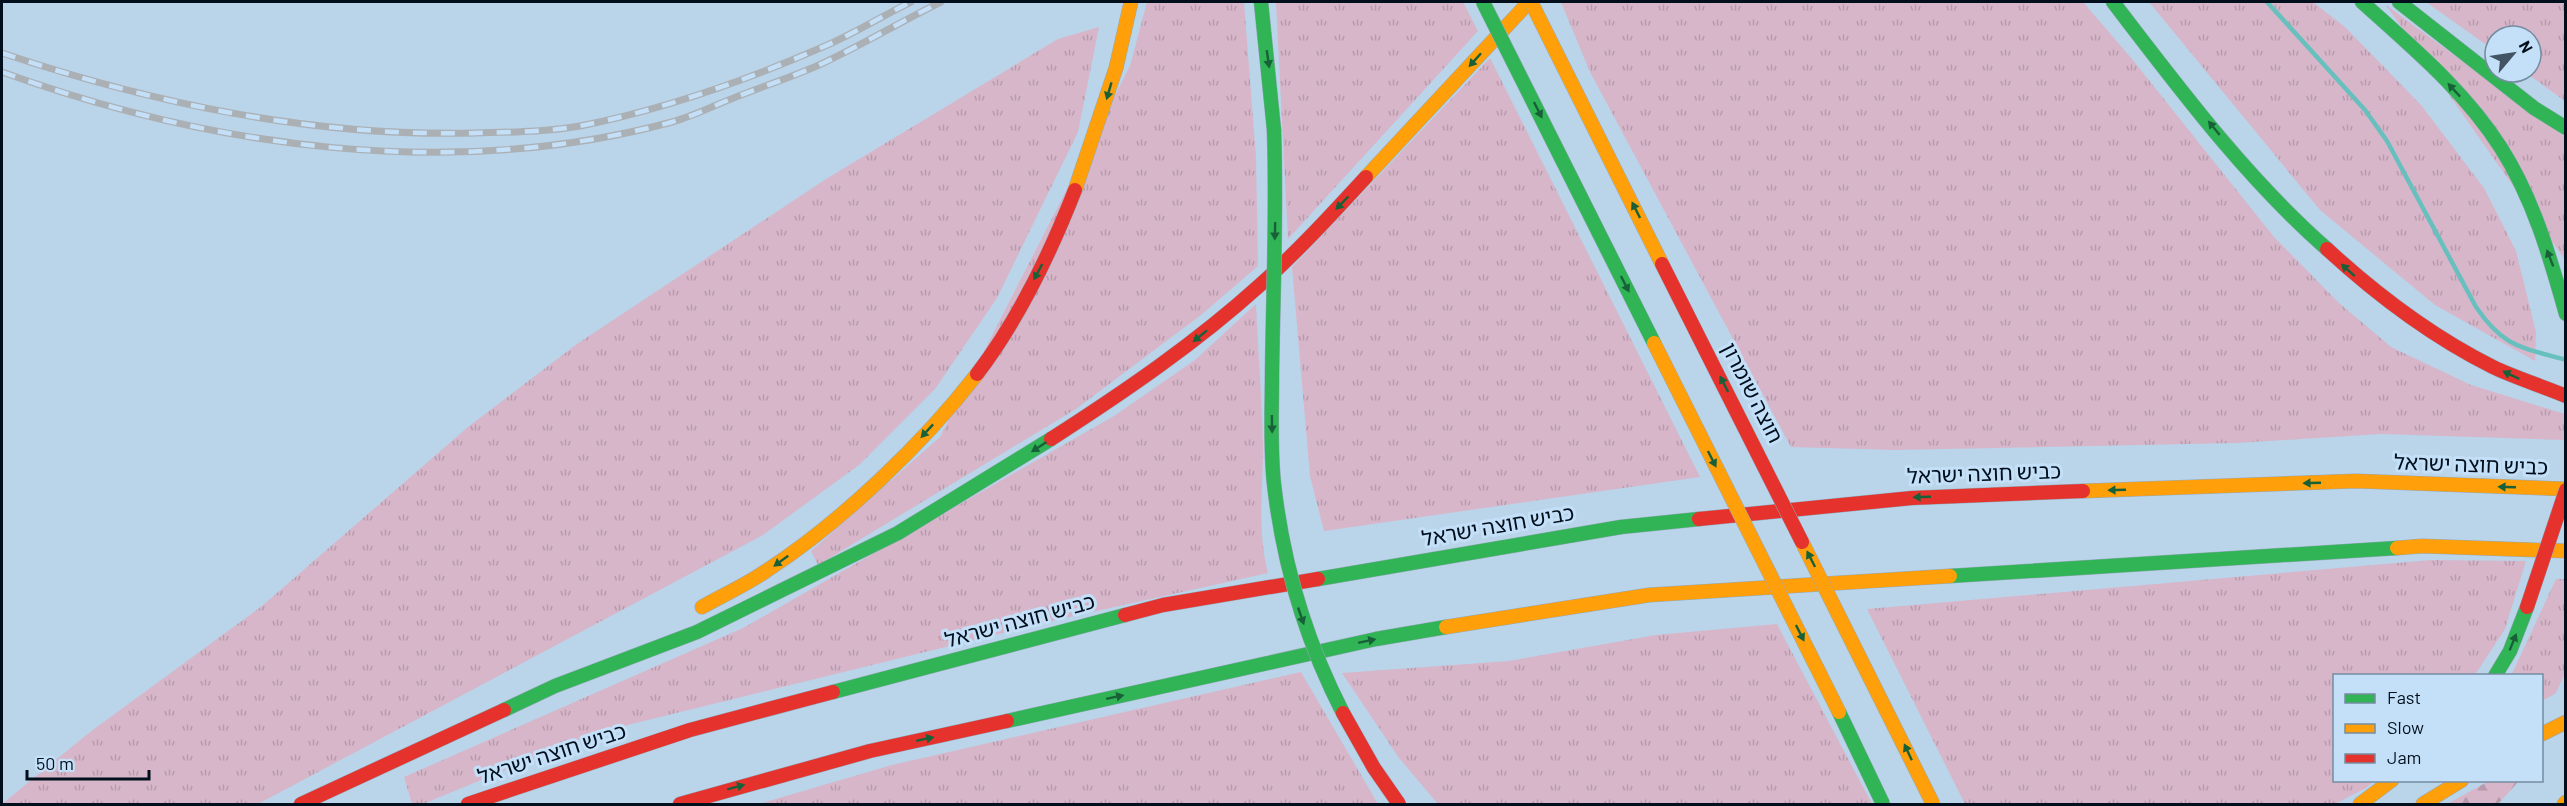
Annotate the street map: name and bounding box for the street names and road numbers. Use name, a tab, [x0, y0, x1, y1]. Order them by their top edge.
street label: חוצה שומרון	[1717, 338, 1789, 447]
street label: כביש חוצה ישראל	[2394, 448, 2549, 479]
street label: כביש חוצה ישראל	[1906, 457, 2061, 488]
street label: כביש חוצה ישראל	[1420, 499, 1576, 550]
street label: כביש חוצה ישראל	[942, 588, 1097, 652]
street label: כביש חוצה ישראל	[474, 717, 629, 788]

